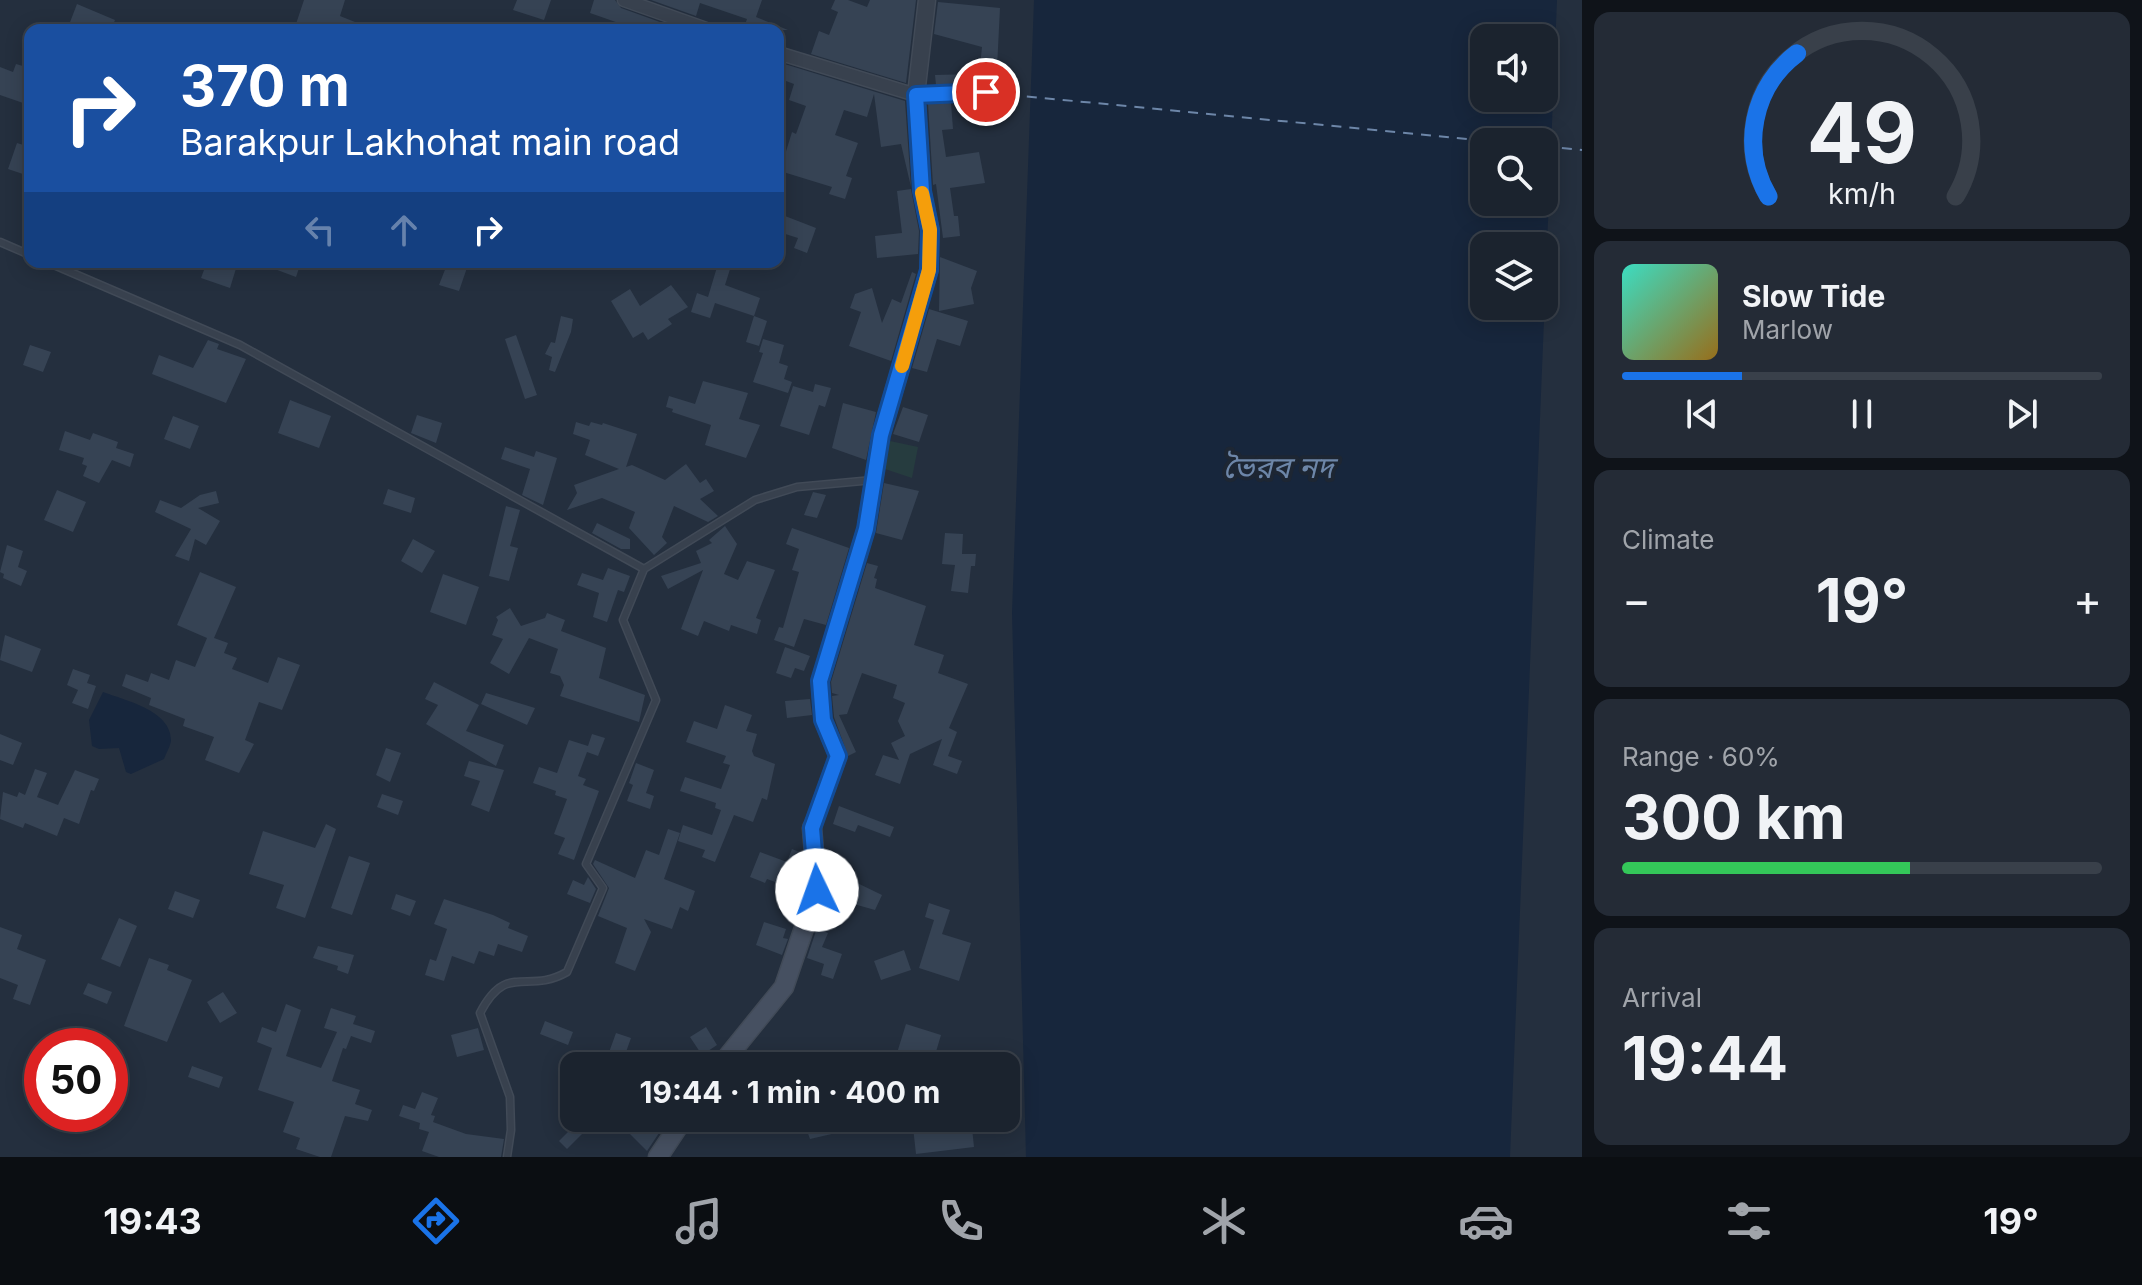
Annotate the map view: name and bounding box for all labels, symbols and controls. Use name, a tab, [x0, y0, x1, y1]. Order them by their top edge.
map controls	[1470, 24, 1558, 320]
button: sound	[1470, 24, 1558, 112]
text: 370 m	[180, 52, 350, 120]
icon: right	[48, 56, 152, 160]
pin	[952, 58, 1020, 126]
icon: arrive	[964, 70, 1008, 114]
text: 49	[1807, 81, 1917, 182]
text: Barakpur Lakhohat main road	[180, 120, 680, 164]
button: search	[1470, 128, 1558, 216]
text: km/h	[1828, 176, 1896, 211]
icon: left	[298, 208, 342, 252]
icon: ahead	[382, 208, 426, 252]
icon: right	[466, 208, 510, 252]
button: layers	[1470, 232, 1558, 320]
text: Slow Tide	[1742, 278, 1885, 314]
text: Marlow	[1742, 314, 1833, 345]
icon: previous	[1680, 392, 1724, 436]
icon: pause	[1840, 392, 1884, 436]
icon: next	[2000, 392, 2044, 436]
water label: ভৈরব নদ	[1223, 449, 1339, 485]
text: Climate	[1622, 524, 1714, 555]
text: 19°	[1816, 564, 1908, 636]
text: −	[1622, 573, 1651, 627]
text: +	[2073, 573, 2102, 627]
text: Range · 60%	[1622, 741, 1780, 772]
text: 300 km	[1622, 781, 1845, 853]
position arrow	[775, 848, 859, 932]
text: Arrival	[1622, 982, 1702, 1013]
text: 19:44	[1622, 1022, 1788, 1094]
speed limit sign: 50	[24, 1028, 128, 1132]
text: 19:44 · 1 min · 400 m	[640, 1074, 940, 1110]
icon: directions	[408, 1193, 464, 1249]
icon: music	[671, 1193, 727, 1249]
icon: phone	[933, 1193, 989, 1249]
icon: climate	[1196, 1193, 1252, 1249]
icon: car	[1458, 1193, 1514, 1249]
icon: filters	[1721, 1193, 1777, 1249]
text: 19:43	[103, 1199, 202, 1243]
text: 19°	[1983, 1199, 2039, 1243]

